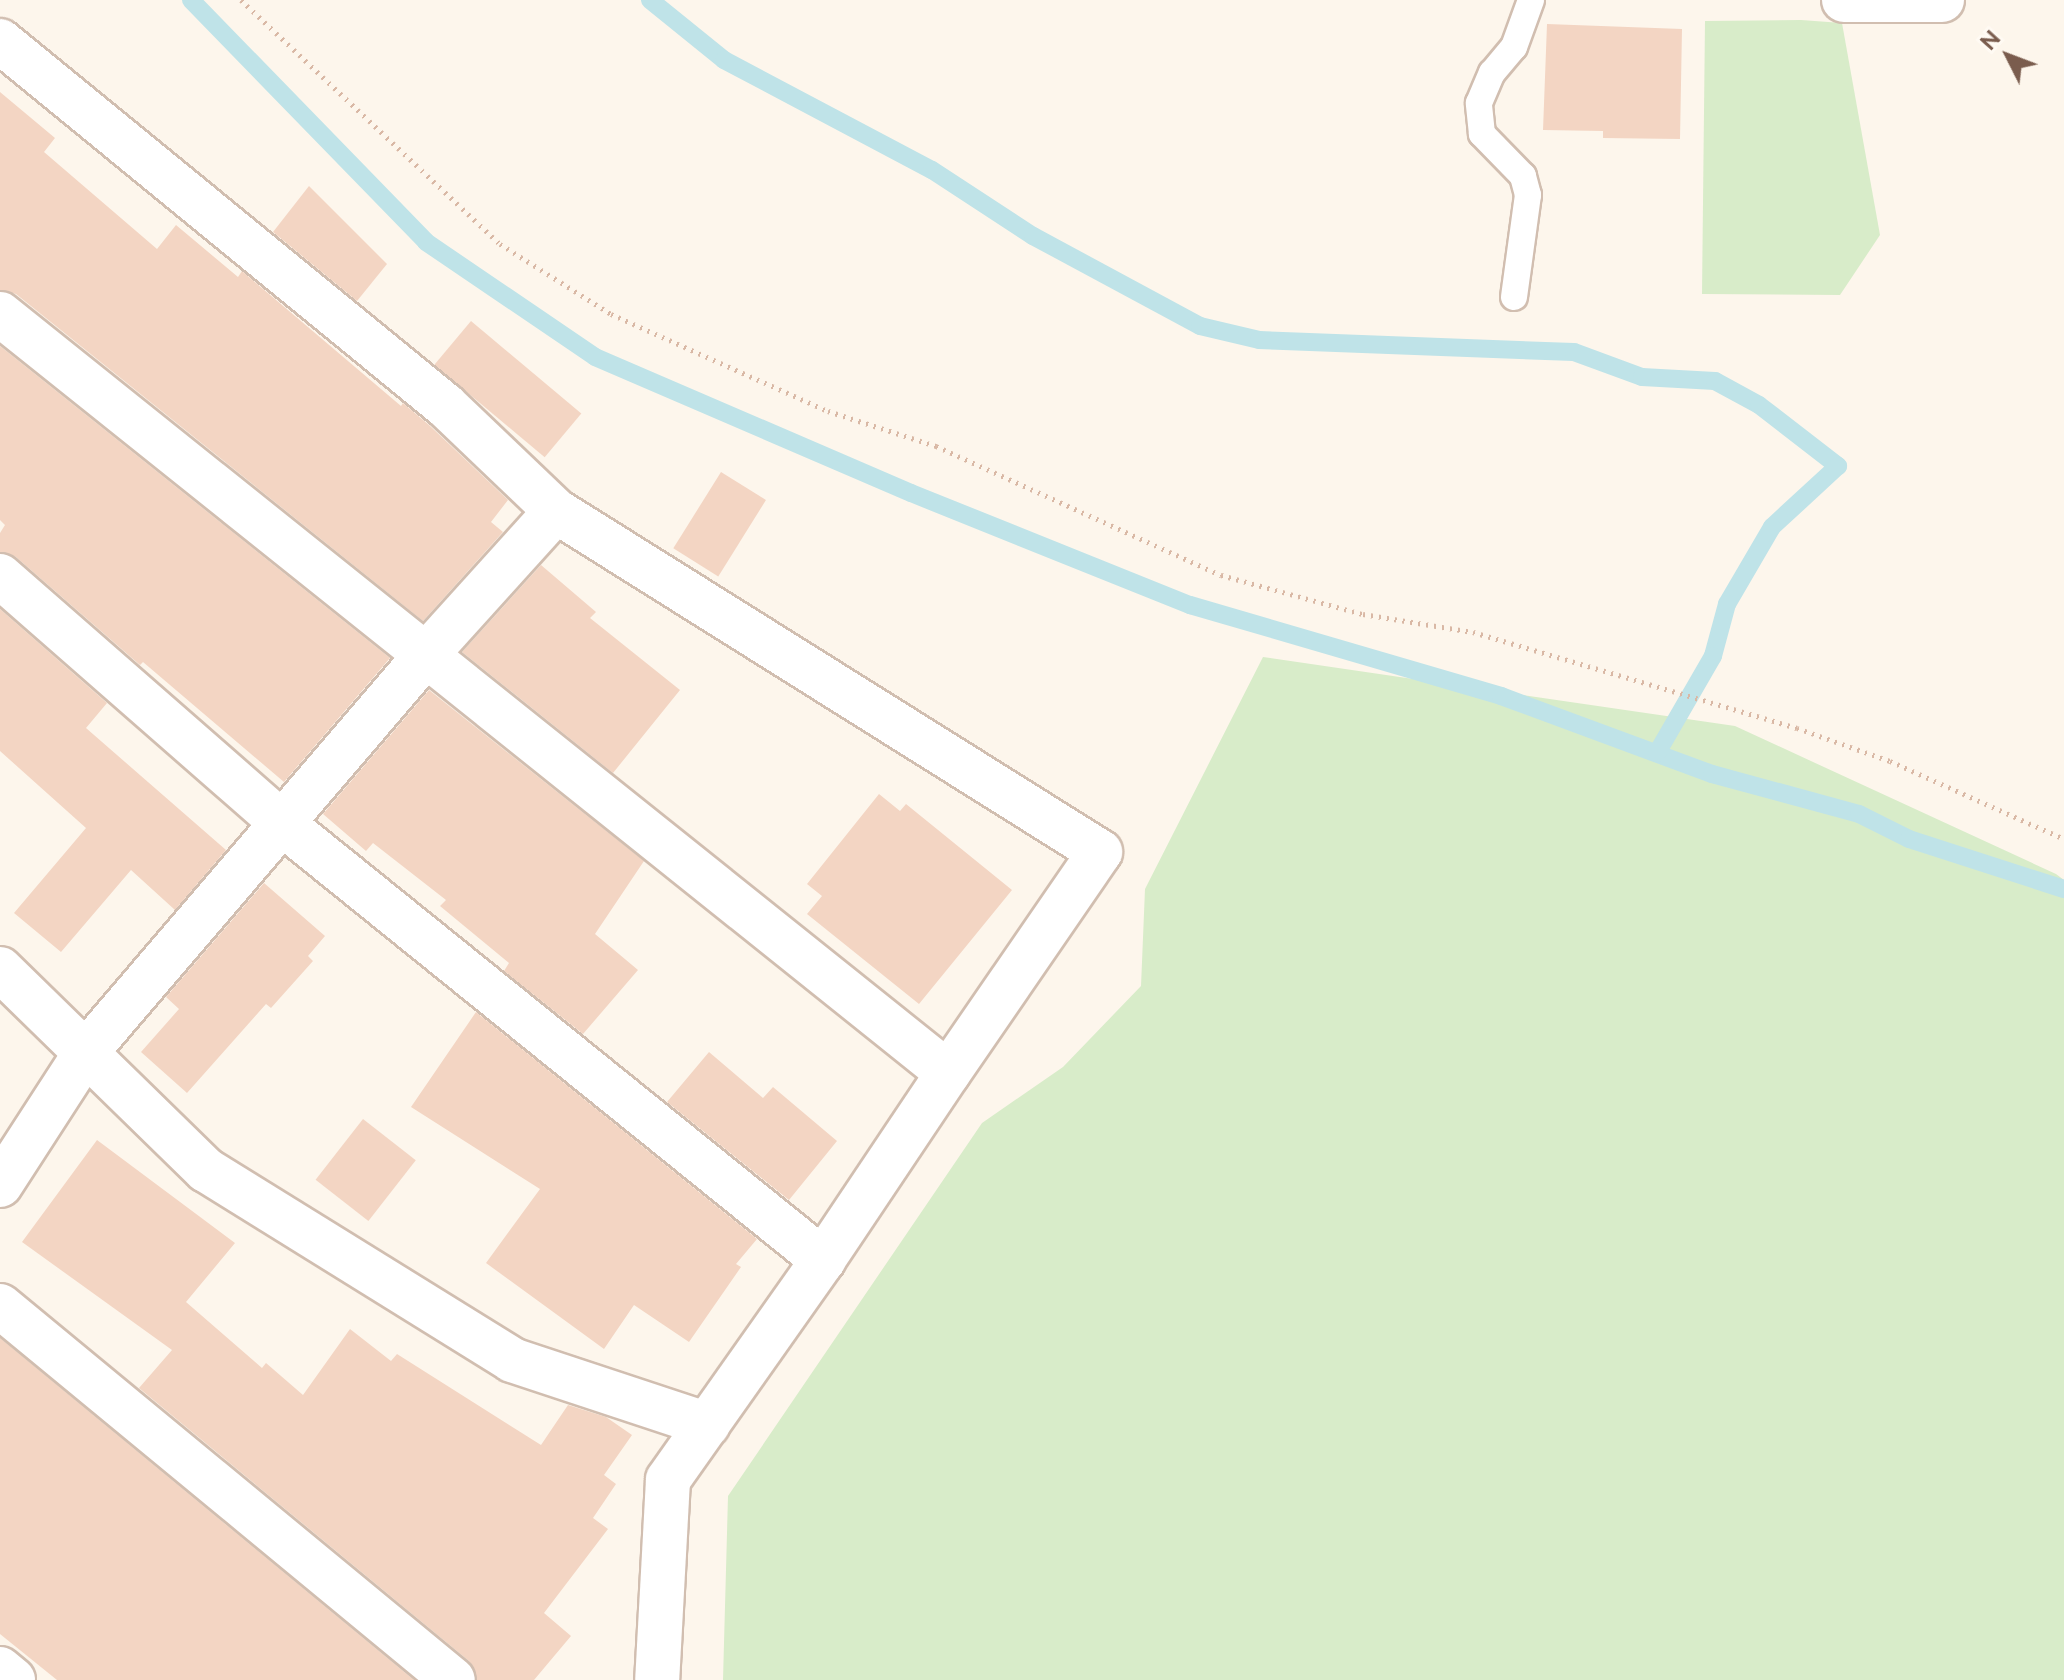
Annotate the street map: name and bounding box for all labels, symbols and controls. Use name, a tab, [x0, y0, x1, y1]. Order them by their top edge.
north arrow	[1968, 16, 2048, 96]
text: N	[1975, 25, 2005, 55]

